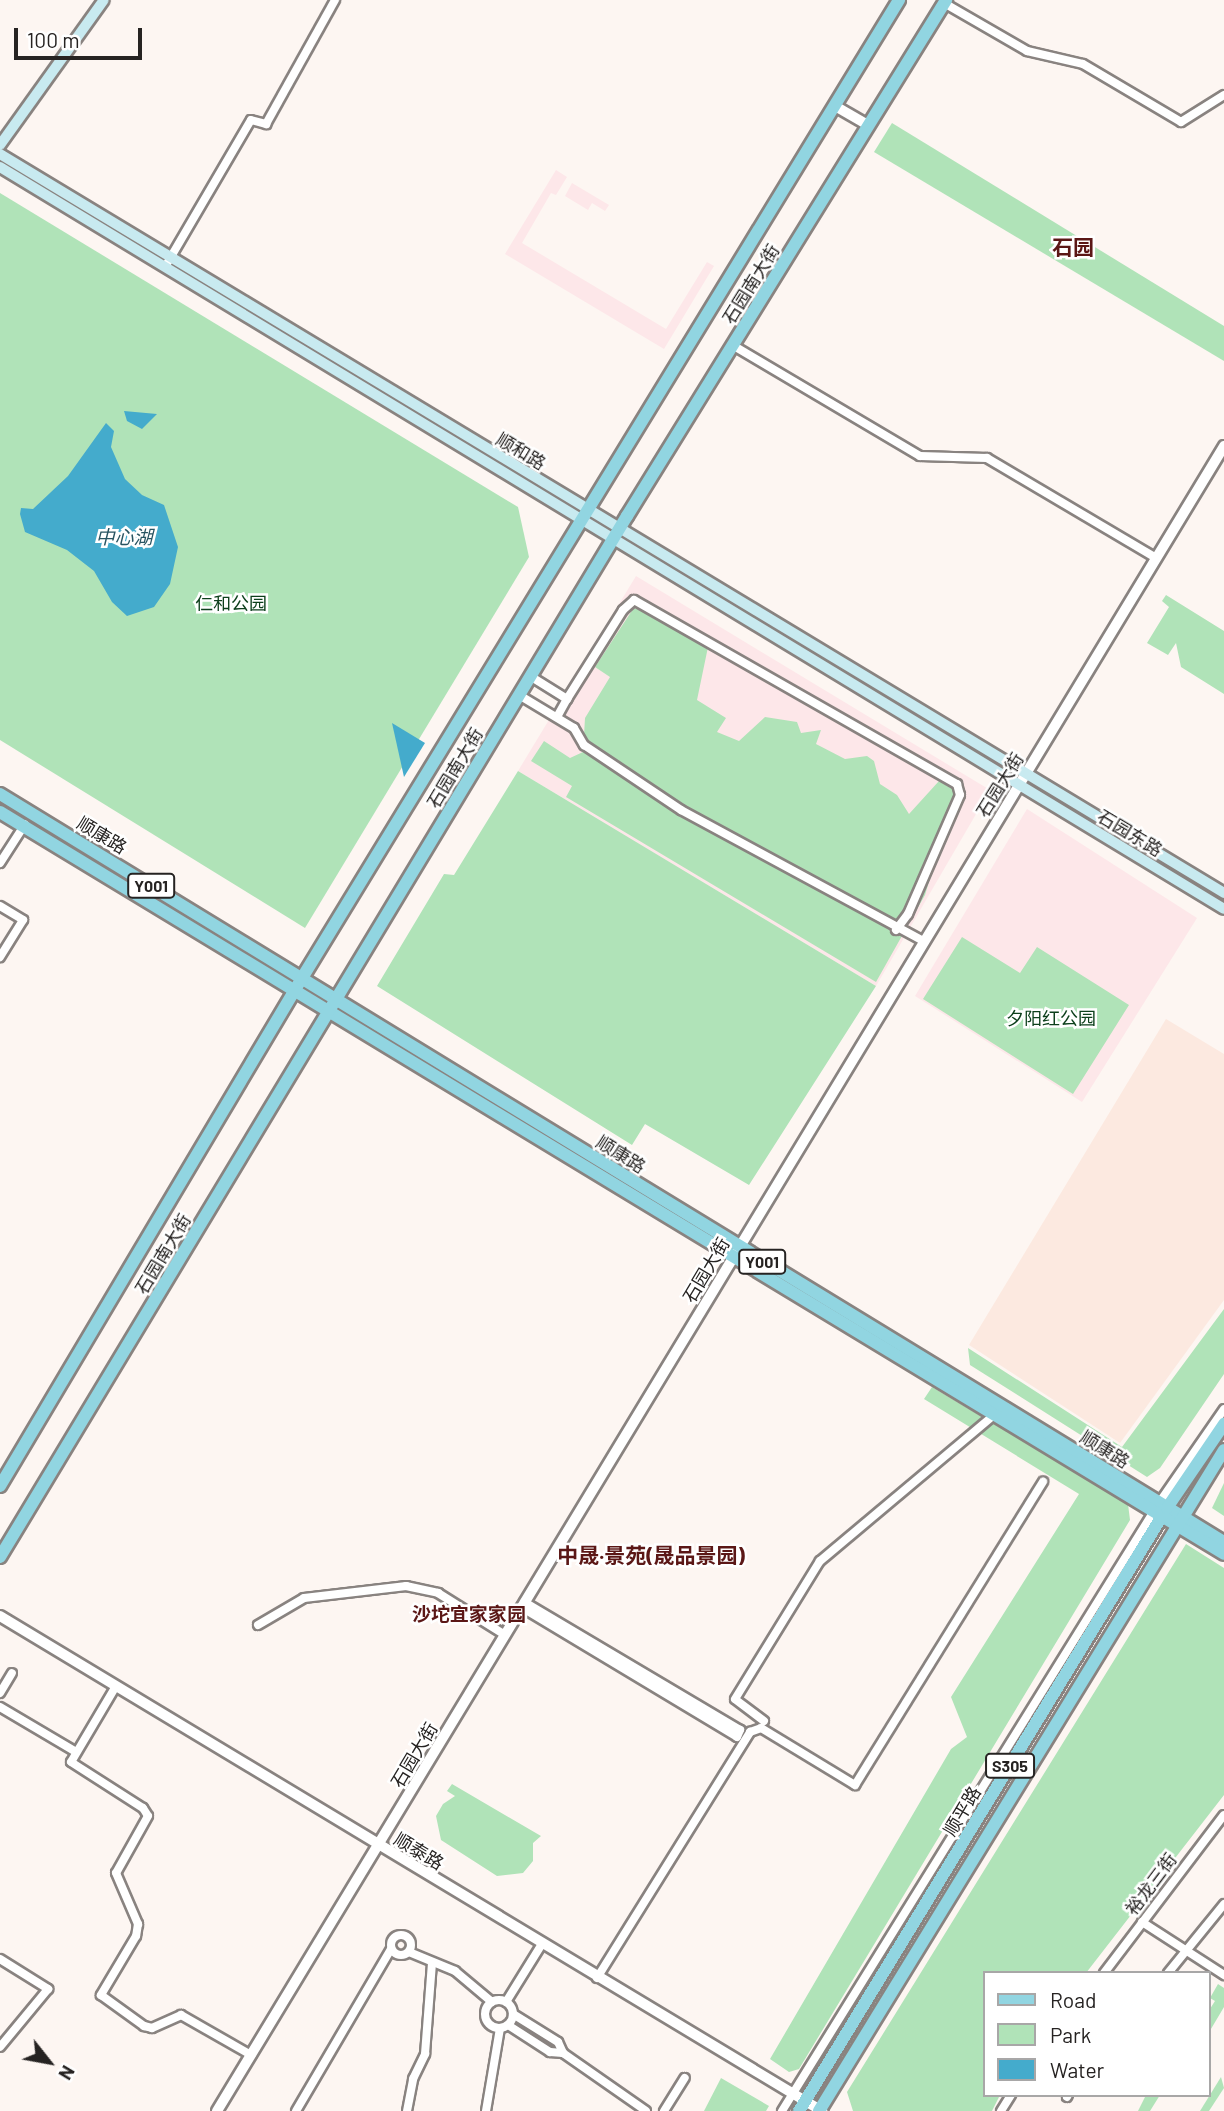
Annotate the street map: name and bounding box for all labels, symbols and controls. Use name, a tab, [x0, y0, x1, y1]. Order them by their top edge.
scale bar	[18, 14, 145, 58]
text: 100 m	[27, 27, 80, 52]
district label: 石园	[1052, 234, 1094, 260]
street label: 石园南大街	[718, 240, 784, 328]
street label: 顺和路	[492, 428, 550, 474]
water label: 中心湖	[96, 526, 152, 548]
park label: 仁和公园	[195, 592, 267, 614]
street label: 石园南大街	[423, 724, 487, 812]
street label: 石园大街	[972, 749, 1028, 821]
street label: 石园东路	[1094, 805, 1166, 861]
street label: 顺康路	[73, 812, 131, 858]
road number: Y001	[127, 874, 176, 898]
park label: 夕阳红公园	[1006, 1007, 1096, 1029]
street label: 顺康路	[592, 1131, 650, 1177]
street label: 石园南大街	[131, 1210, 195, 1298]
street label: 石园大街	[678, 1234, 734, 1306]
road number: Y001	[738, 1250, 786, 1274]
street label: 顺康路	[1076, 1426, 1134, 1472]
district label: 中晟·景苑(晟品景园)	[557, 1542, 745, 1568]
district label: 沙坨宜家家园	[412, 1603, 526, 1625]
street label: 石园大街	[386, 1719, 442, 1791]
road number: S305	[984, 1754, 1036, 1778]
street label: 顺平路	[939, 1782, 985, 1840]
street label: 顺泰路	[390, 1828, 448, 1874]
street label: 裕龙三街	[1121, 1849, 1181, 1919]
legend	[982, 1971, 1210, 2097]
text: Road	[1050, 1987, 1096, 2012]
text: Park	[1050, 2022, 1091, 2047]
north arrow	[14, 2027, 84, 2097]
text: Water	[1050, 2057, 1104, 2082]
text: N	[54, 2062, 81, 2084]

